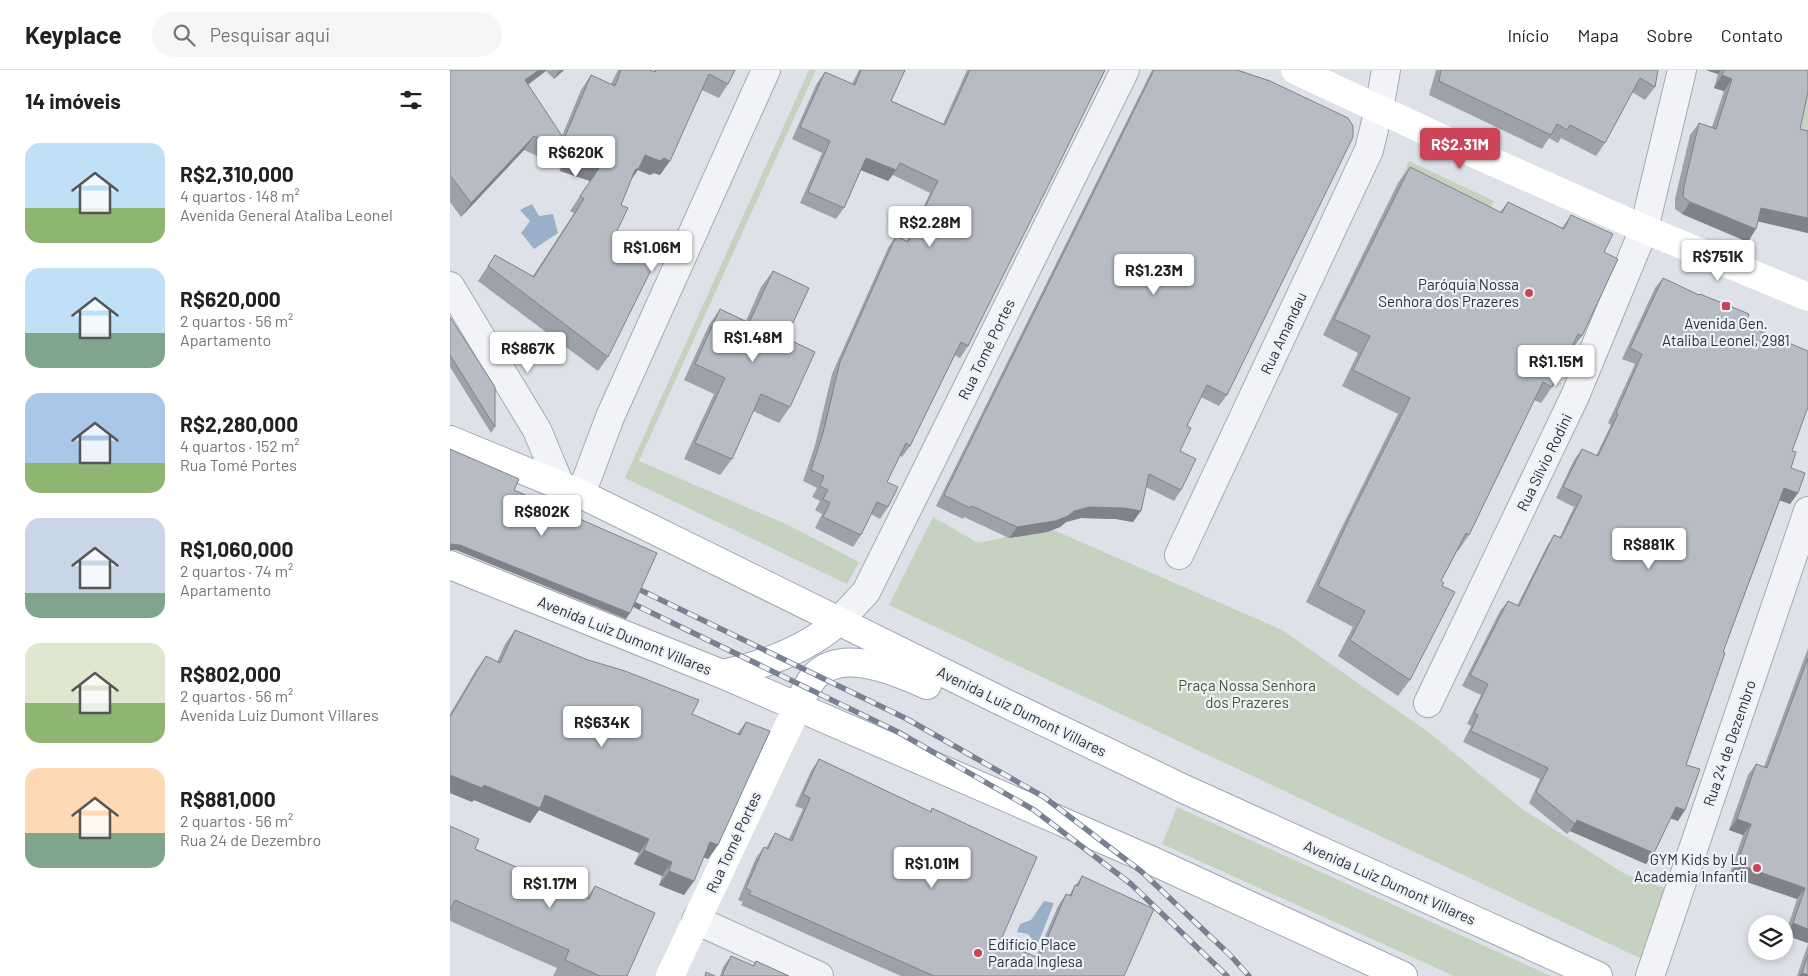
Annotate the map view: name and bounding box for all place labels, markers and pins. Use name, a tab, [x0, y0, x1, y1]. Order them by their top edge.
pin: R$2.31M	[1414, 128, 1506, 170]
pin: R$620K	[535, 136, 617, 178]
pin: R$2.28M	[884, 206, 976, 248]
pin: R$1.06M	[606, 230, 698, 273]
pin: R$751K	[1677, 240, 1759, 282]
pin: R$1.23M	[1108, 254, 1200, 296]
place label: Paróquia Nossa Senhora dos Prazeres	[1378, 275, 1519, 310]
marker: Paróquia Nossa Senhora dos Prazeres	[1523, 287, 1535, 299]
marker: Avenida Gen. Ataliba Leonel, 2981	[1720, 300, 1732, 312]
place label: Avenida Gen. Ataliba Leonel, 2981	[1662, 314, 1790, 349]
pin: R$1.48M	[707, 320, 799, 363]
pin: R$867K	[487, 332, 569, 374]
pin: R$1.15M	[1510, 344, 1602, 387]
pin: R$802K	[501, 494, 583, 537]
pin: R$881K	[1608, 528, 1690, 570]
pin: R$634K	[561, 706, 643, 748]
pin: R$1.01M	[886, 846, 978, 889]
place label: GYM Kids by Lu Academia Infantil	[1634, 850, 1747, 885]
marker: GYM Kids by Lu Academia Infantil	[1751, 862, 1763, 874]
pin: R$1.17M	[504, 866, 596, 909]
place label: Edifício Place Parada Inglesa	[988, 935, 1083, 970]
marker: Edifício Place Parada Inglesa	[972, 947, 984, 959]

